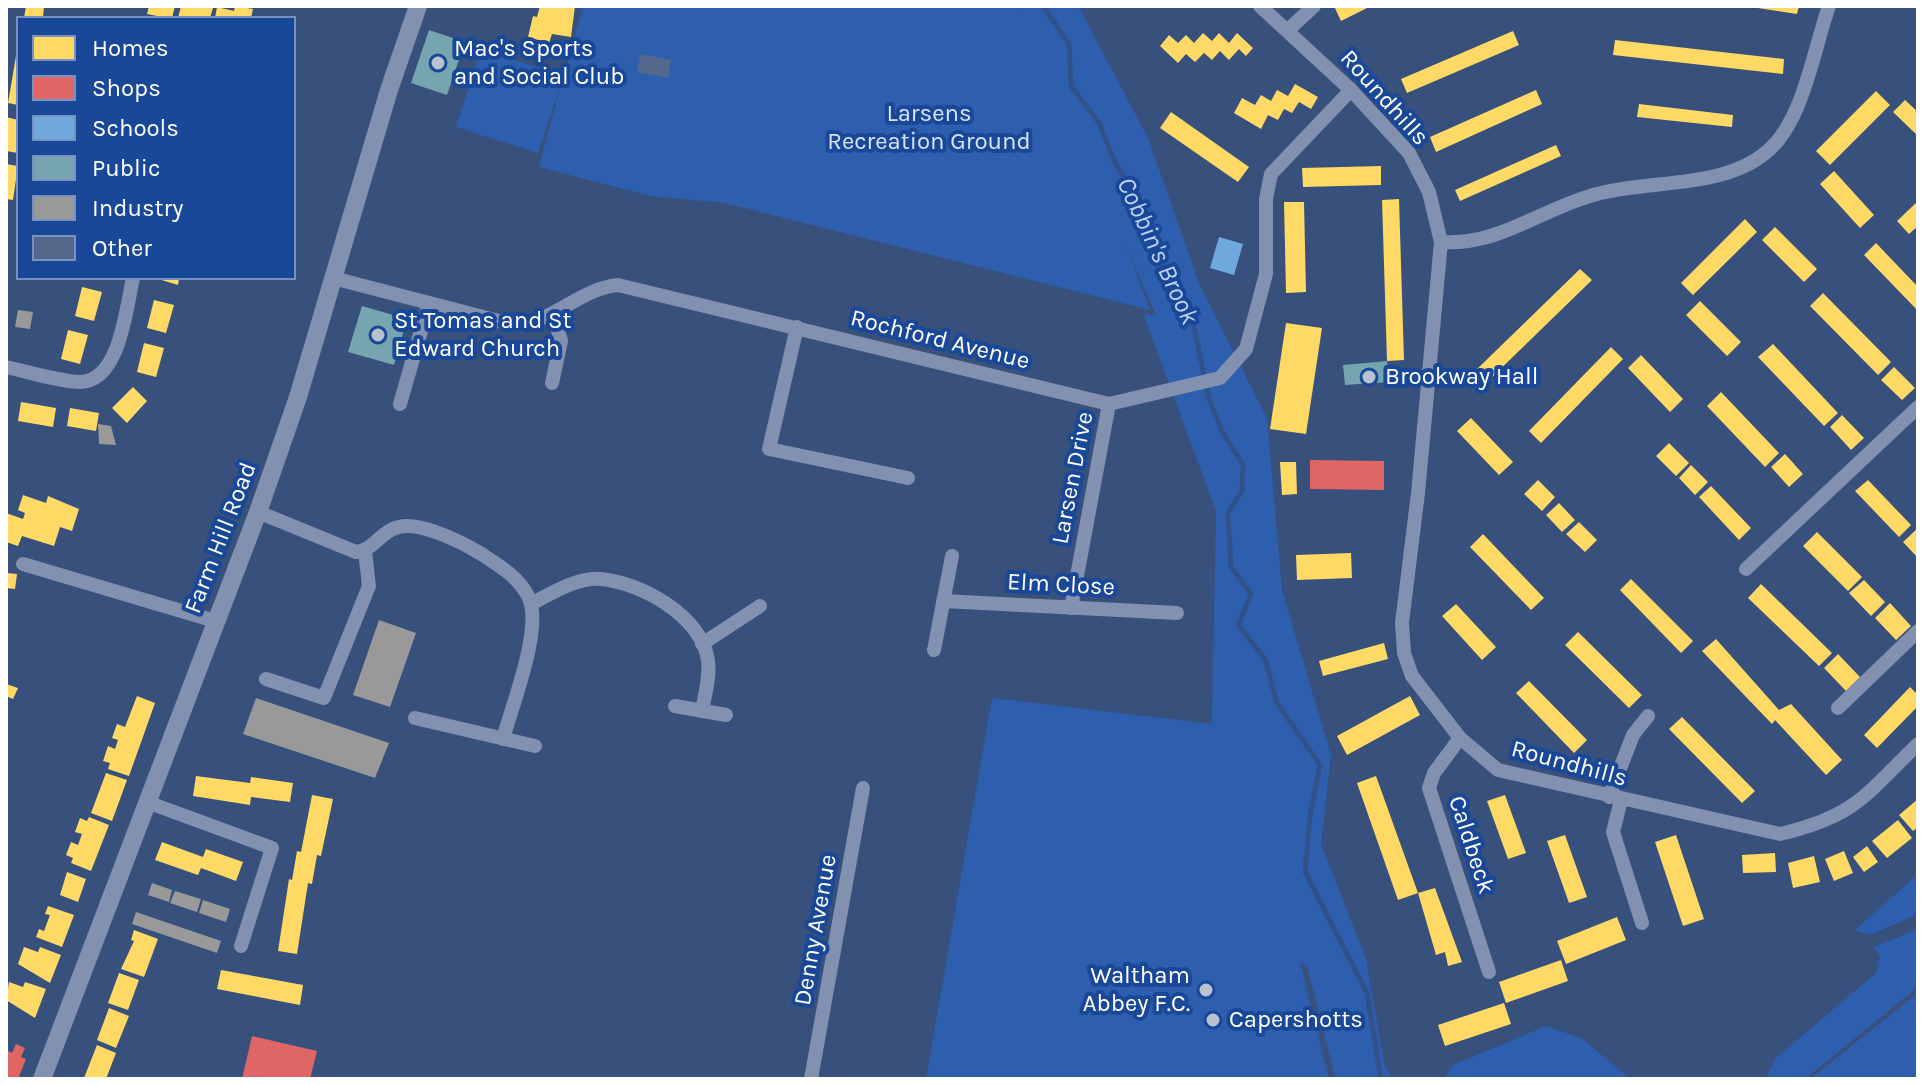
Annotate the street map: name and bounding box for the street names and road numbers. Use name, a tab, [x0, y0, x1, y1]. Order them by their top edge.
street label: Roundhills	[1334, 44, 1434, 152]
street label: Rochford Avenue	[847, 304, 1033, 376]
street label: Larsen Drive	[1046, 409, 1100, 547]
street label: Farm Hill Road	[179, 458, 263, 618]
street label: Elm Close	[1006, 568, 1116, 602]
street label: Roundhills	[1508, 735, 1630, 793]
street label: Caldbeck	[1442, 792, 1500, 898]
street label: Denny Avenue	[789, 852, 843, 1008]

